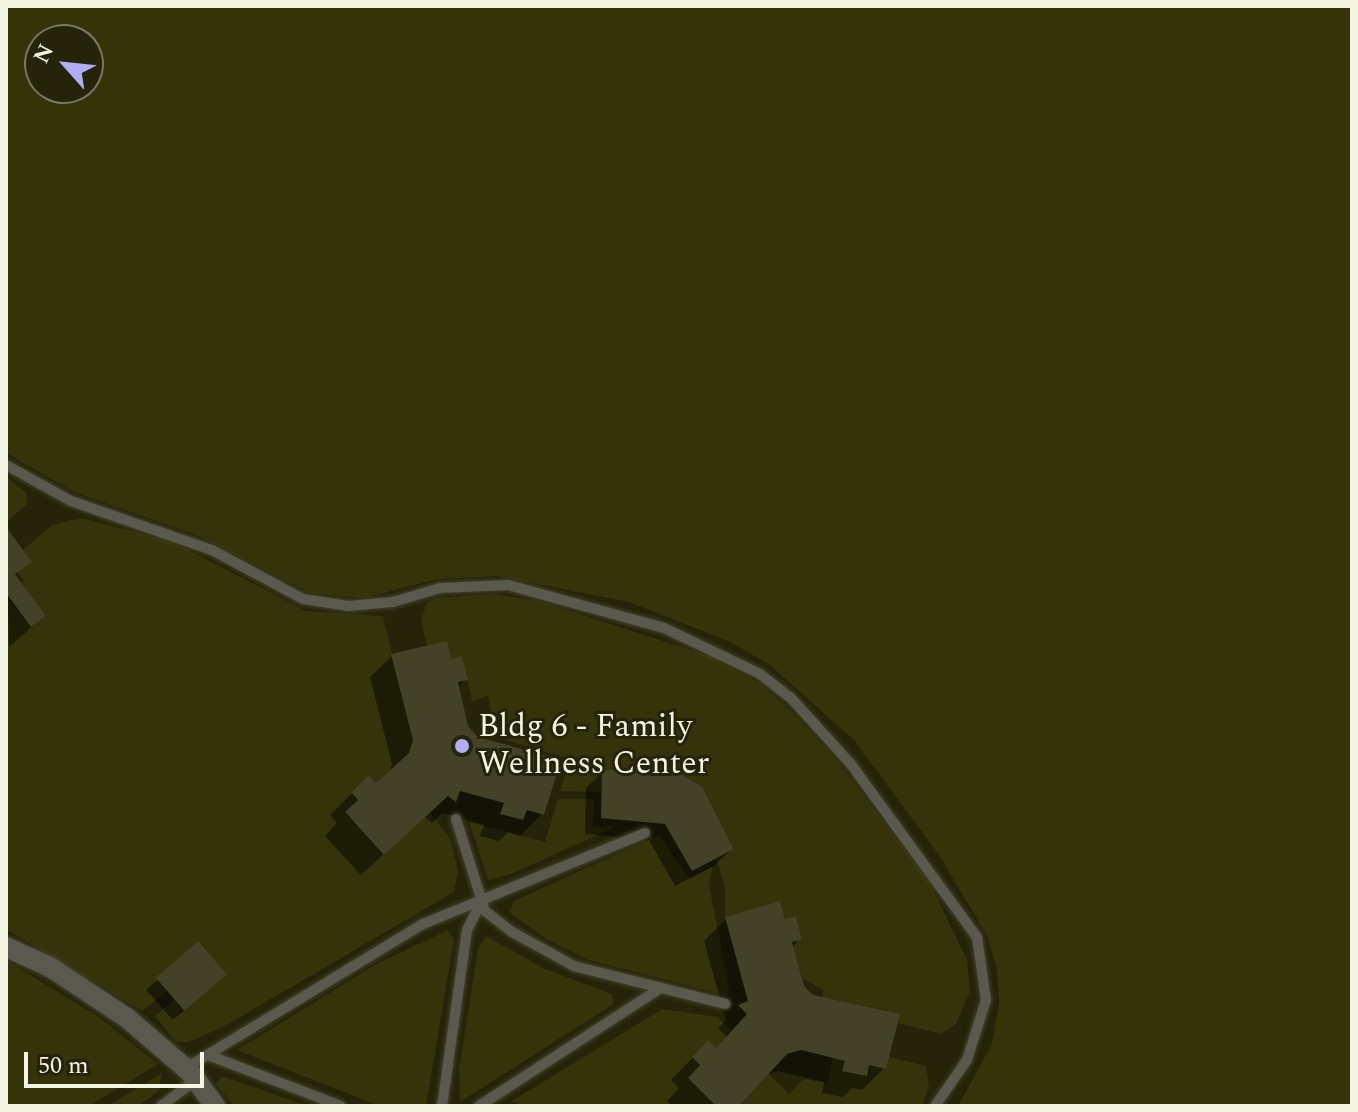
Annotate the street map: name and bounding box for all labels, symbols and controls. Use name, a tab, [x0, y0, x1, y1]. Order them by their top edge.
north arrow	[24, 24, 104, 104]
text: N	[25, 38, 63, 69]
place label: Bldg 6 - Family Wellness Center	[478, 709, 709, 784]
marker: Bldg 6 - Family Wellness Center	[453, 737, 471, 755]
scale bar	[28, 1036, 208, 1086]
text: 50 m	[38, 1048, 89, 1084]

